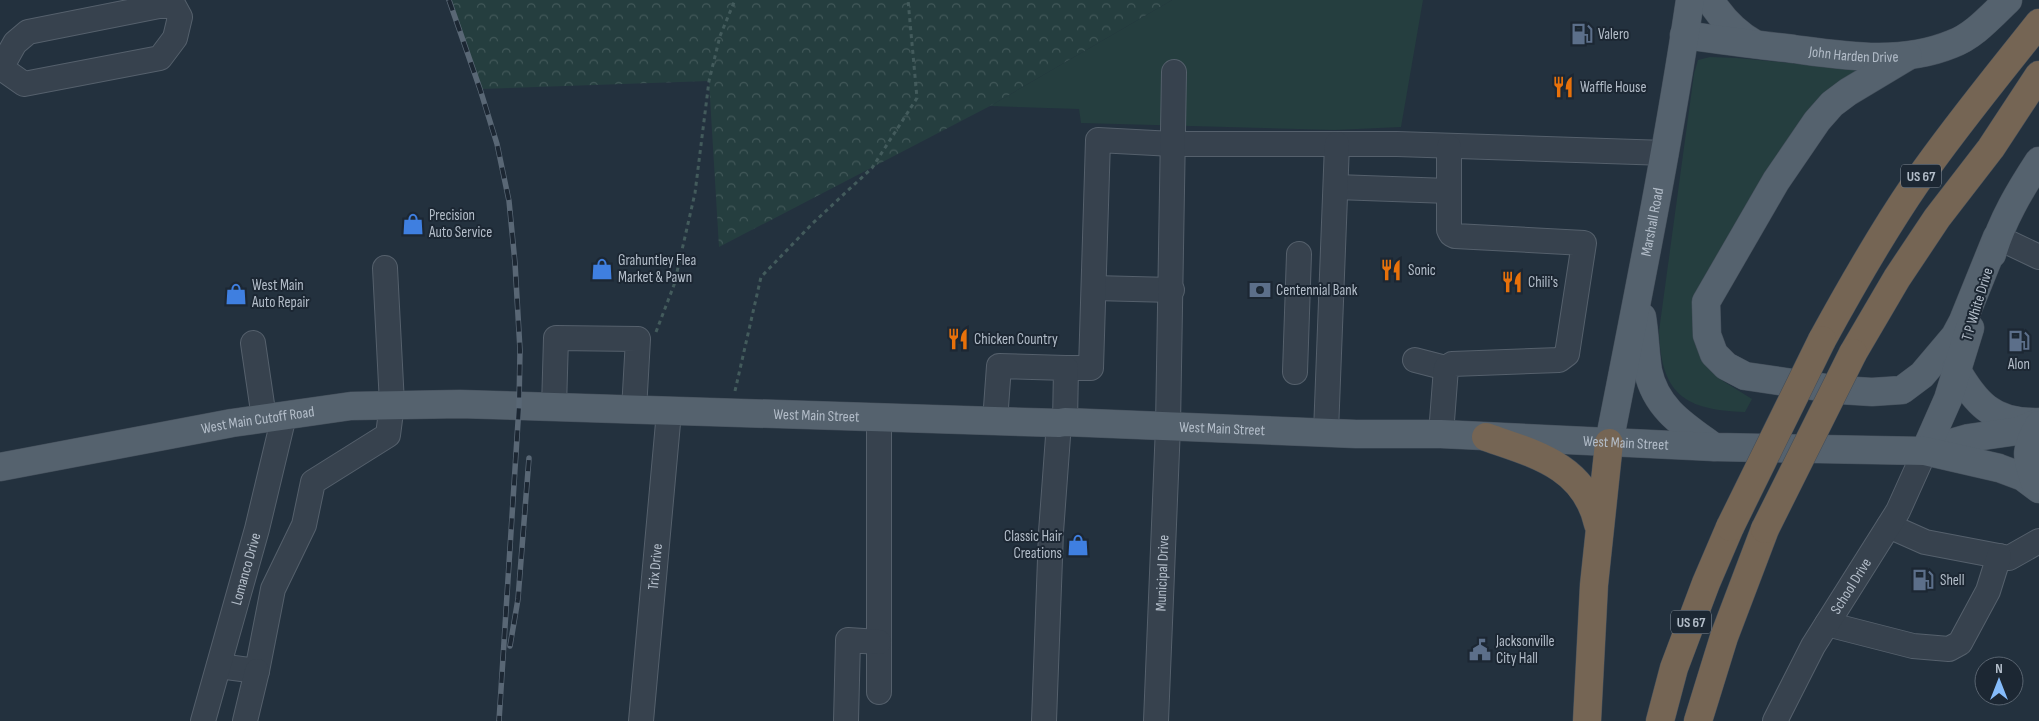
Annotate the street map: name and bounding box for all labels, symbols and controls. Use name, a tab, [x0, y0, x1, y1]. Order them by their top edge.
fuel station icon: Valero	[1569, 21, 1595, 47]
place label: Valero	[1598, 25, 1629, 44]
street label: John Harden Drive	[1807, 42, 1899, 67]
restaurant icon: Waffle House	[1550, 74, 1576, 100]
place label: Waffle House	[1580, 78, 1646, 97]
road number: US 67	[1901, 165, 1941, 188]
street label: Marshall Road	[1637, 186, 1668, 258]
place label: Precision Auto Service	[428, 206, 492, 242]
shop icon: Precision Auto Service	[400, 211, 426, 237]
place label: Grahuntley Flea Market & Pawn	[618, 251, 697, 287]
shop icon: Grahuntley Flea Market & Pawn	[589, 256, 615, 282]
restaurant icon: Sonic	[1378, 257, 1404, 283]
place label: Sonic	[1408, 261, 1436, 280]
street label: T P White Drive	[1957, 265, 1998, 343]
restaurant icon: Chili's	[1499, 269, 1525, 295]
place label: Chili's	[1528, 273, 1558, 292]
place label: West Main Auto Repair	[251, 276, 310, 312]
bank icon: Centennial Bank	[1247, 277, 1273, 303]
shop icon: West Main Auto Repair	[223, 281, 249, 307]
place label: Centennial Bank	[1276, 281, 1358, 300]
restaurant icon: Chicken Country	[945, 326, 971, 352]
fuel station icon: Alon	[2006, 328, 2032, 354]
place label: Chicken Country	[974, 330, 1058, 349]
place label: Alon	[2007, 355, 2030, 374]
street label: West Main Cutoff Road	[200, 402, 316, 439]
street label: West Main Street	[773, 405, 860, 427]
street label: West Main Street	[1179, 418, 1266, 440]
street label: West Main Street	[1582, 432, 1670, 455]
place label: Classic Hair Creations	[1004, 527, 1063, 563]
street label: Lomanco Drive	[227, 531, 265, 607]
shop icon: Classic Hair Creations	[1065, 532, 1091, 558]
street label: Municipal Drive	[1151, 534, 1174, 612]
street label: Trix Drive	[644, 543, 667, 591]
street label: School Drive	[1826, 555, 1876, 618]
fuel station icon: Shell	[1910, 567, 1936, 593]
place label: Shell	[1940, 571, 1964, 590]
road number: US 67	[1671, 610, 1711, 634]
place label: Jacksonville City Hall	[1495, 632, 1555, 668]
public building icon: Jacksonville City Hall	[1467, 637, 1493, 663]
north arrow	[1974, 656, 2024, 706]
text: N	[1995, 660, 2003, 677]

